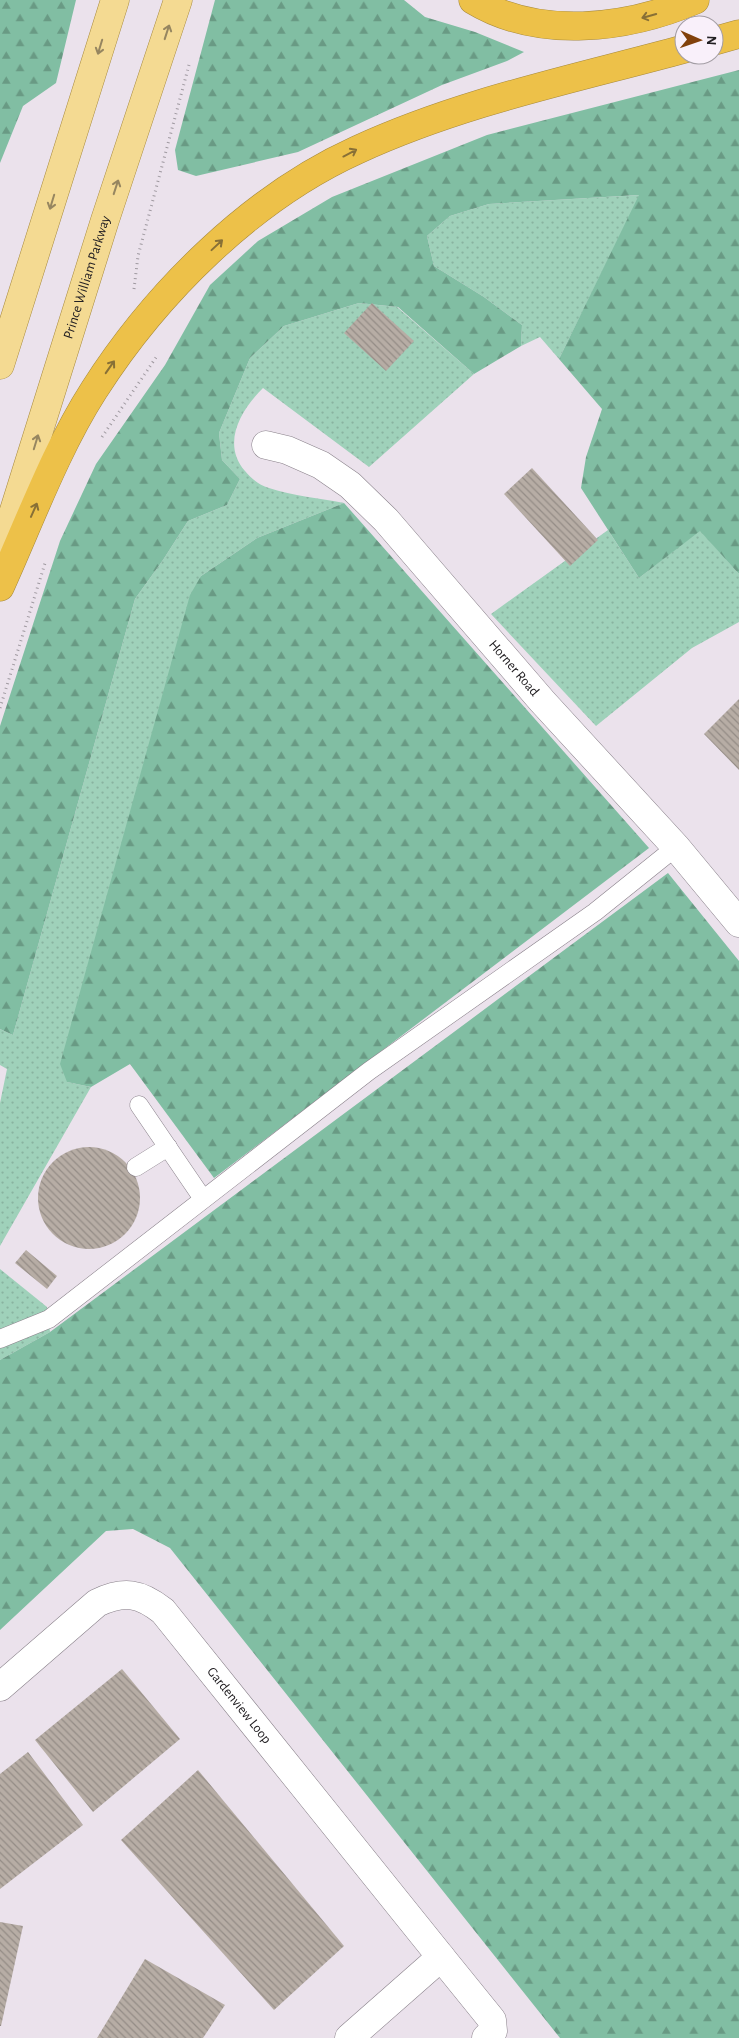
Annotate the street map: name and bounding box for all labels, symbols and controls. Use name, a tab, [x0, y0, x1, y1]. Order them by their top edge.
one-way arrow	[641, 12, 657, 22]
north arrow	[674, 15, 724, 65]
one-way arrow	[163, 25, 172, 41]
text: N	[704, 35, 718, 46]
one-way arrow	[95, 38, 105, 54]
one-way arrow	[343, 148, 357, 158]
one-way arrow	[112, 179, 121, 195]
one-way arrow	[46, 193, 56, 209]
street label: Prince William Parkway	[61, 214, 113, 341]
one-way arrow	[210, 239, 223, 251]
one-way arrow	[105, 360, 115, 374]
one-way arrow	[31, 434, 41, 450]
one-way arrow	[30, 503, 40, 518]
street label: Horner Road	[486, 638, 542, 699]
street label: Gardenview Loop	[204, 1665, 274, 1747]

